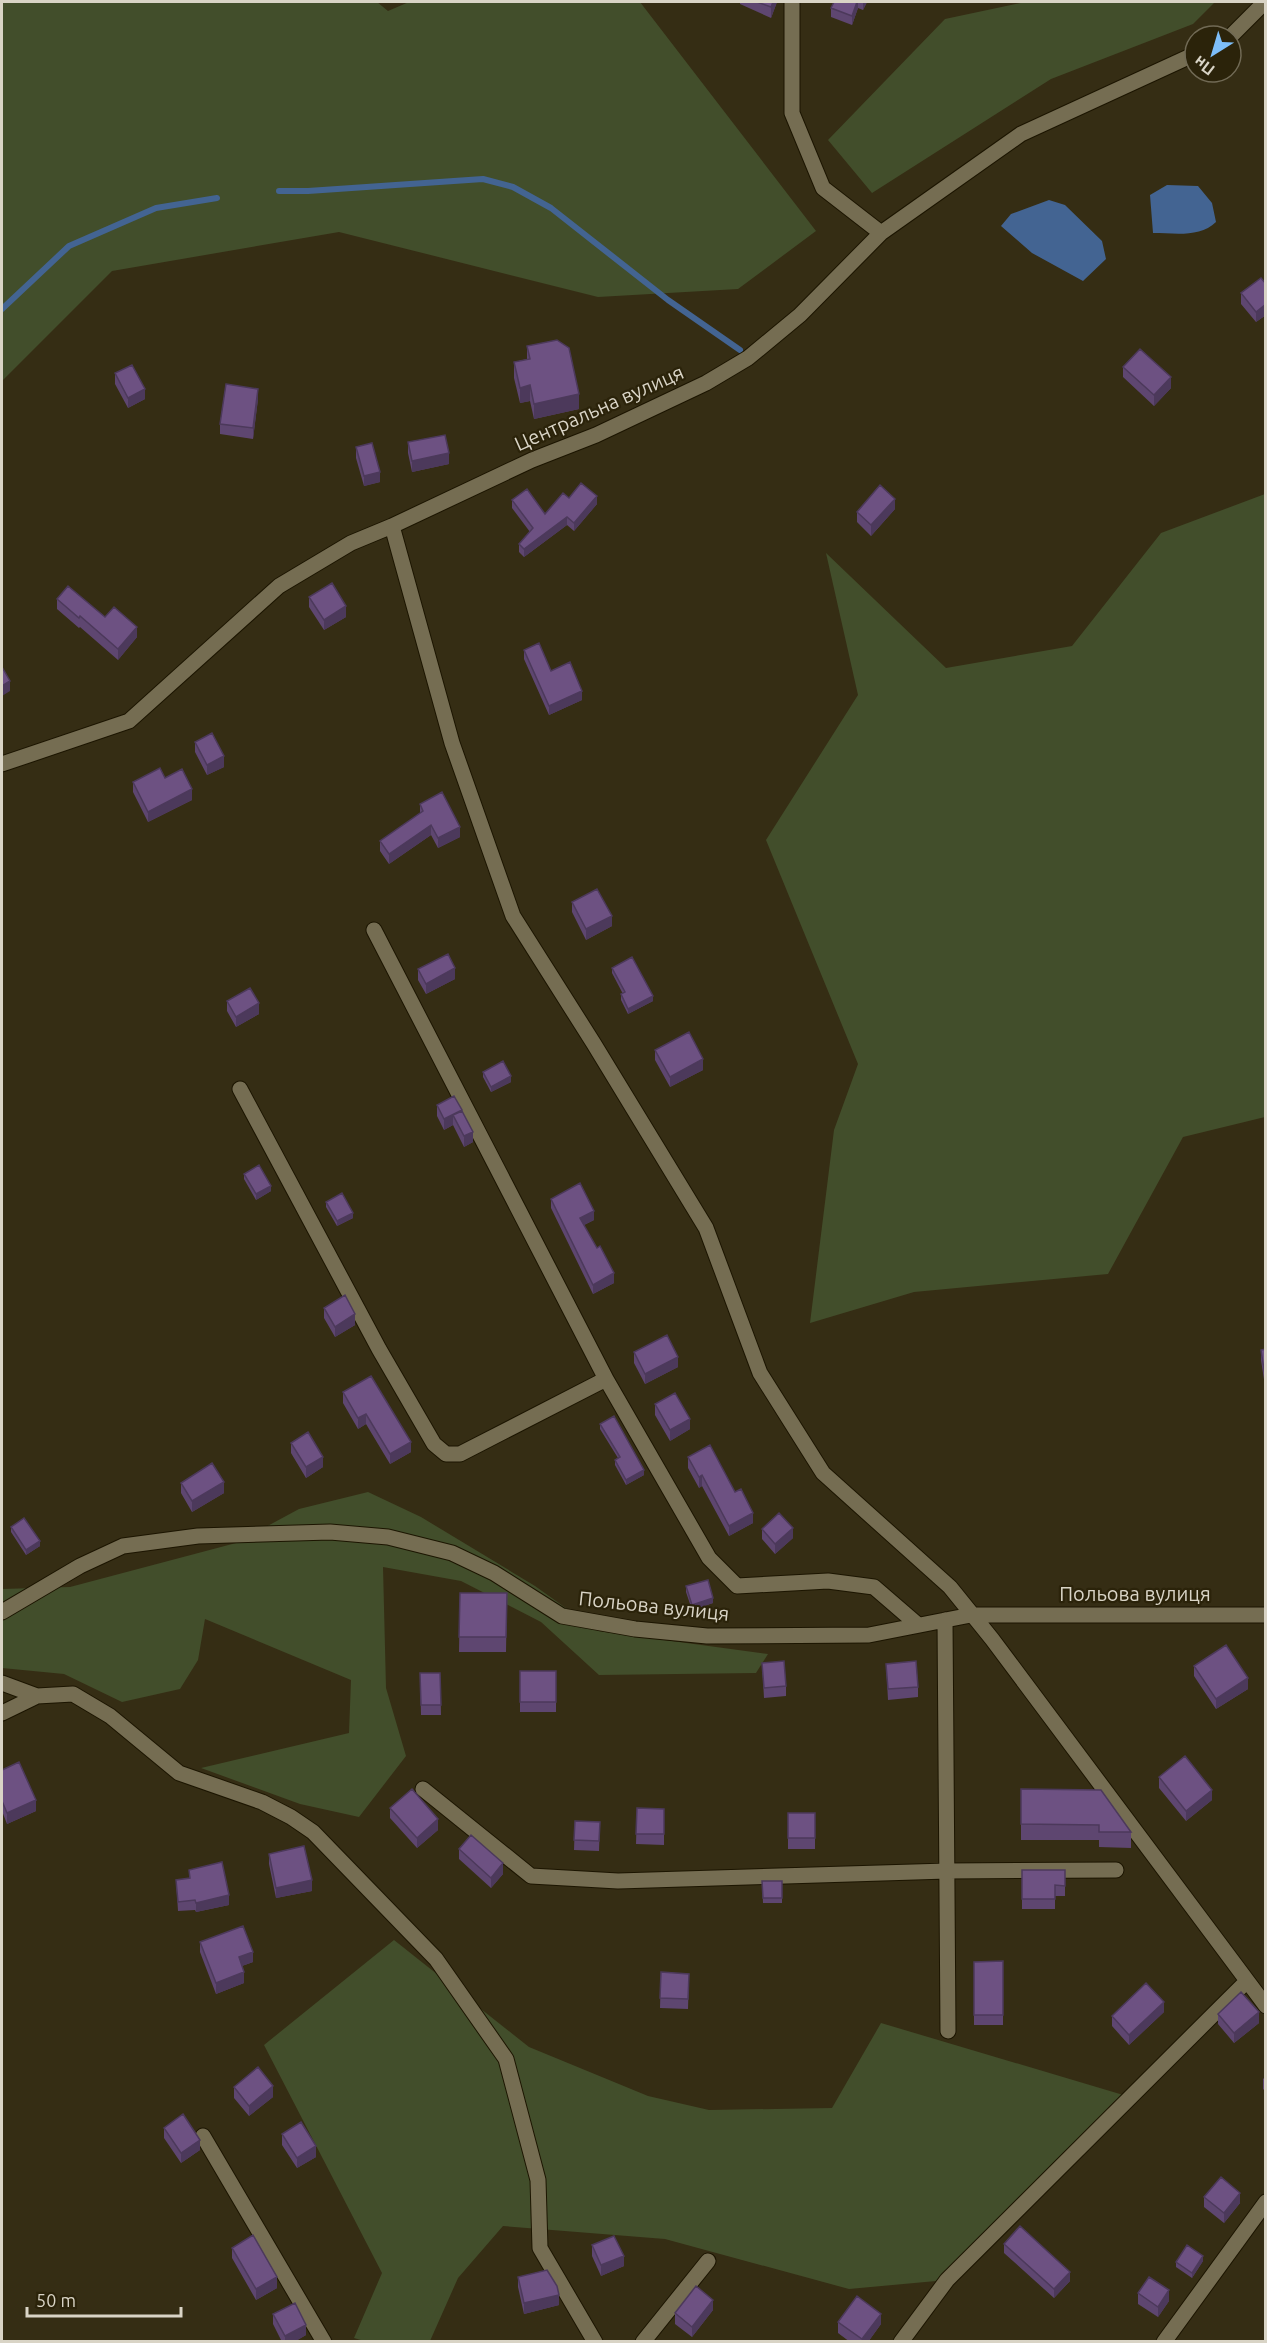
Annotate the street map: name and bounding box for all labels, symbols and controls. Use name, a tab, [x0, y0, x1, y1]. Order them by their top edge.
north arrow	[1183, 24, 1243, 84]
text: Пн	[1190, 52, 1218, 79]
street label: Центральна вулиця	[511, 360, 687, 455]
street label: Польова вулиця	[1059, 1582, 1211, 1605]
street label: Польова вулиця	[578, 1586, 731, 1625]
scale bar	[27, 2280, 182, 2318]
text: 50 m	[36, 2290, 76, 2310]

